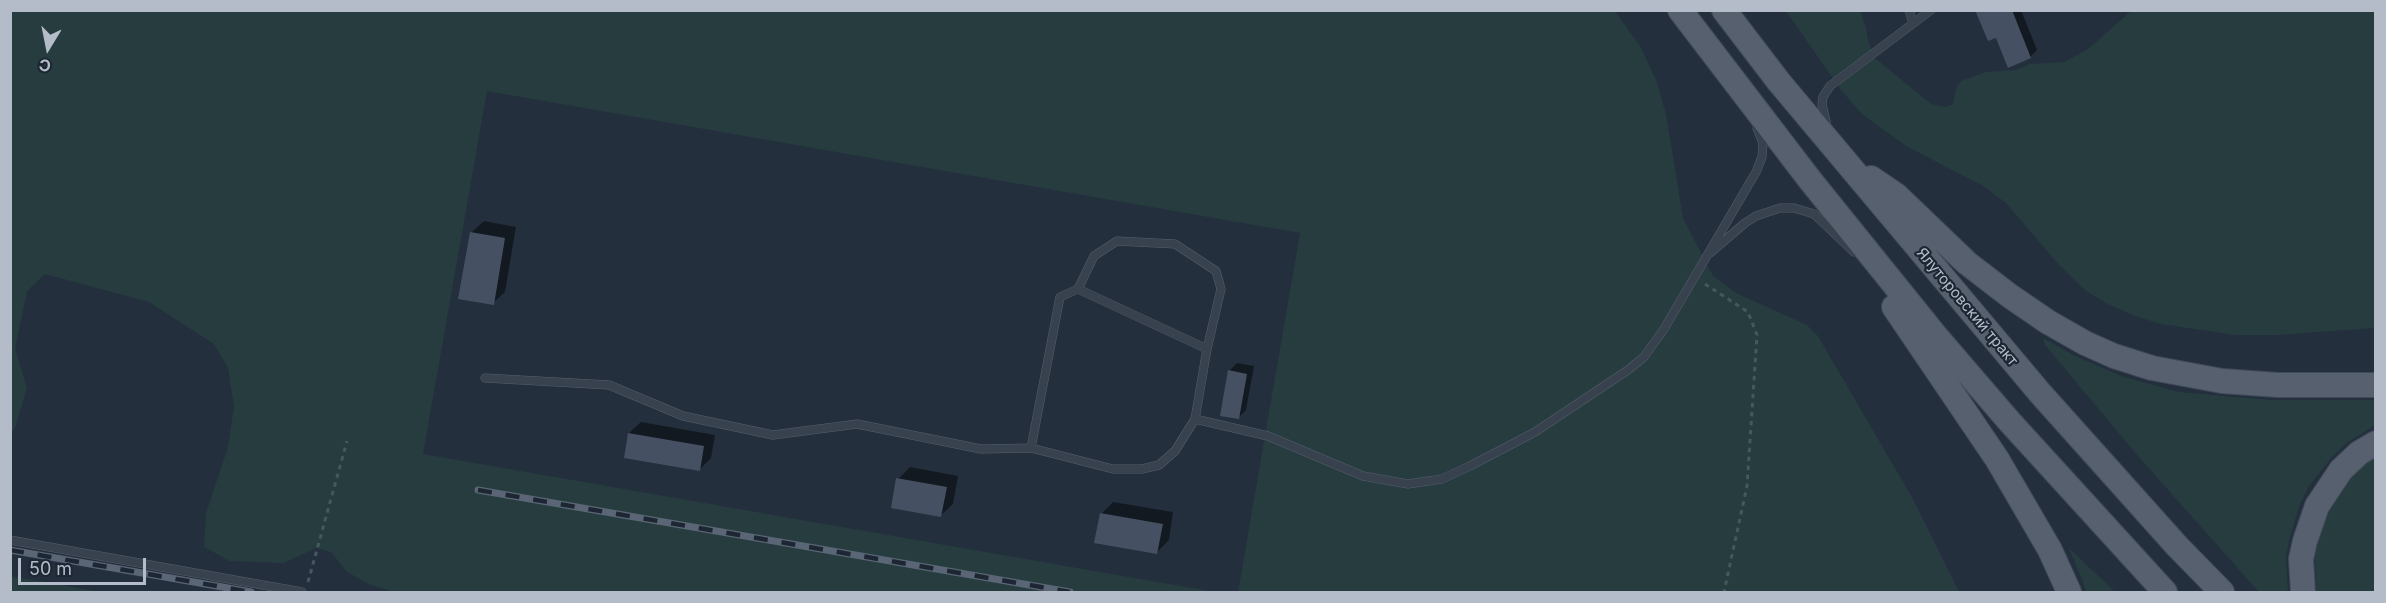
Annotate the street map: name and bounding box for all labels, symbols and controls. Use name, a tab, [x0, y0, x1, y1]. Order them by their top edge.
north arrow	[18, 18, 78, 78]
text: С	[37, 55, 52, 77]
street label: Ялуторовский тракт	[1913, 245, 2021, 369]
scale bar	[21, 546, 148, 584]
text: 50 m	[29, 558, 72, 579]

